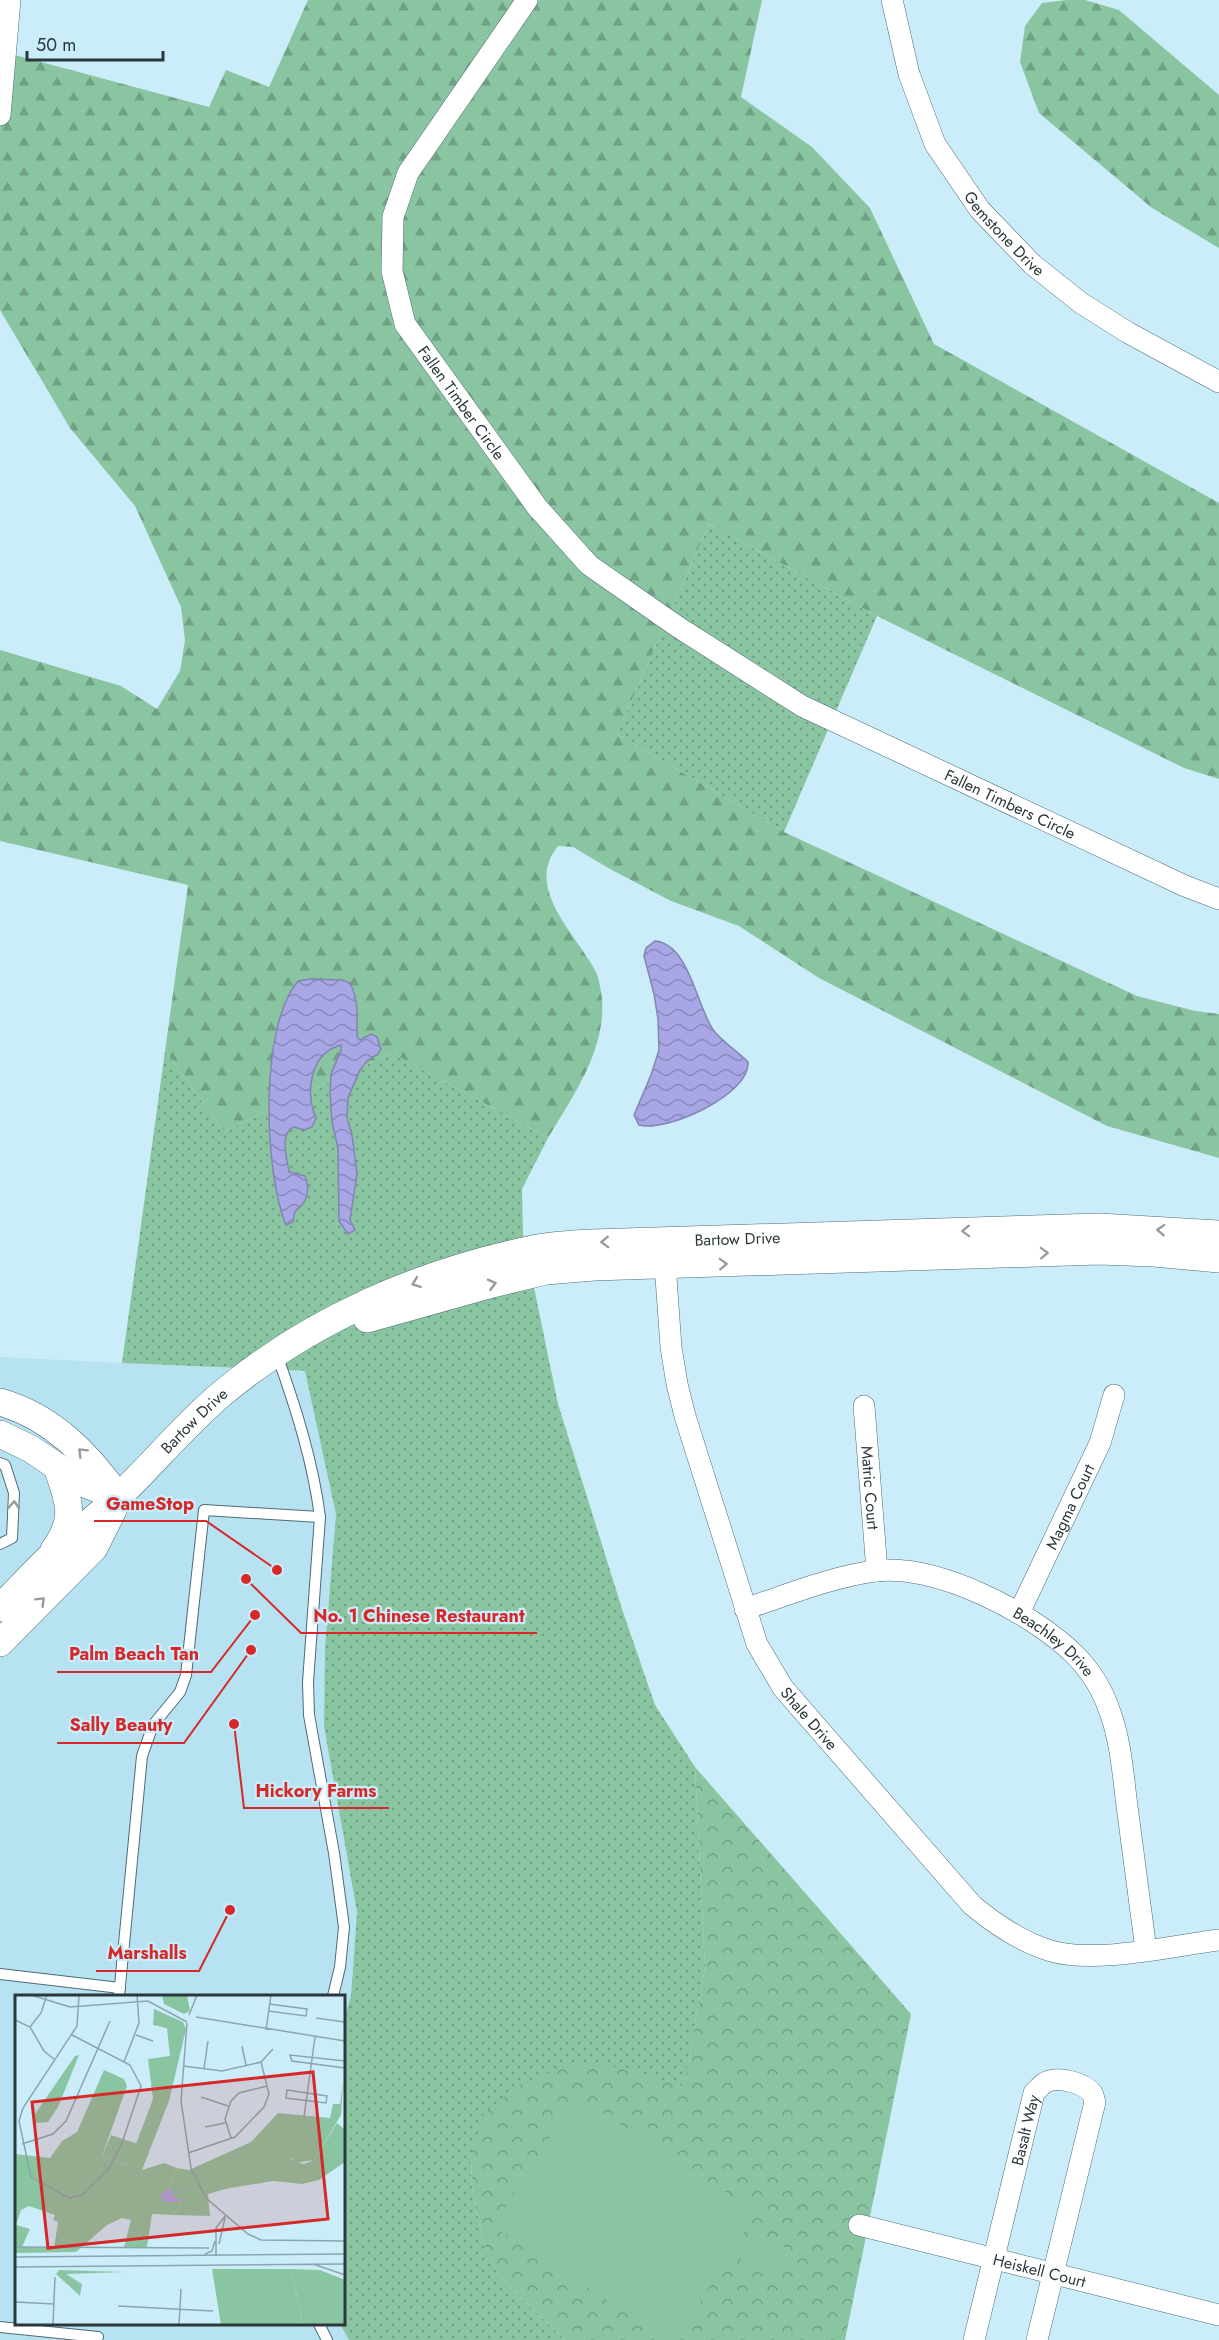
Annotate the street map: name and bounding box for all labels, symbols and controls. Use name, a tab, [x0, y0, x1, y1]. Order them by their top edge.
scale bar	[27, 24, 164, 62]
text: 50 m	[36, 32, 76, 58]
street label: Gemstone Drive	[959, 186, 1049, 281]
street label: Fallen Timber Circle	[413, 341, 511, 464]
street label: Fallen Timbers Circle	[941, 763, 1079, 844]
one-way arrow	[1156, 1223, 1165, 1236]
one-way arrow	[961, 1225, 970, 1238]
street label: Bartow Drive	[694, 1226, 781, 1251]
one-way arrow	[601, 1236, 610, 1249]
one-way arrow	[1040, 1247, 1049, 1259]
one-way arrow	[719, 1257, 728, 1270]
one-way arrow	[411, 1276, 422, 1289]
one-way arrow	[486, 1279, 497, 1291]
street label: Bartow Drive	[155, 1382, 232, 1459]
street label: Matric Court	[856, 1445, 885, 1531]
one-way arrow	[78, 1448, 89, 1459]
street label: Magma Court	[1040, 1460, 1100, 1553]
callout: GameStop	[94, 1485, 206, 1521]
text: GameStop	[106, 1491, 194, 1517]
one-way arrow	[7, 1500, 20, 1509]
callout: No. 1 Chinese Restaurant	[301, 1597, 537, 1633]
one-way arrow	[34, 1598, 45, 1609]
street label: Beachley Drive	[1009, 1601, 1100, 1681]
text: No. 1 Chinese Restaurant	[313, 1603, 525, 1629]
callout: Palm Beach Tan	[57, 1636, 211, 1672]
text: Palm Beach Tan	[69, 1641, 199, 1667]
street label: Shale Drive	[775, 1682, 843, 1755]
callout: Sally Beauty	[57, 1707, 184, 1743]
text: Sally Beauty	[70, 1712, 173, 1738]
callout: Hickory Farms	[244, 1772, 389, 1808]
text: Hickory Farms	[256, 1778, 376, 1804]
callout: Marshalls	[96, 1935, 199, 1971]
text: Marshalls	[107, 1940, 187, 1966]
inset map	[15, 1995, 345, 2325]
street label: Basalt Way	[1005, 2091, 1045, 2168]
street label: Heiskell Court	[991, 2247, 1088, 2293]

